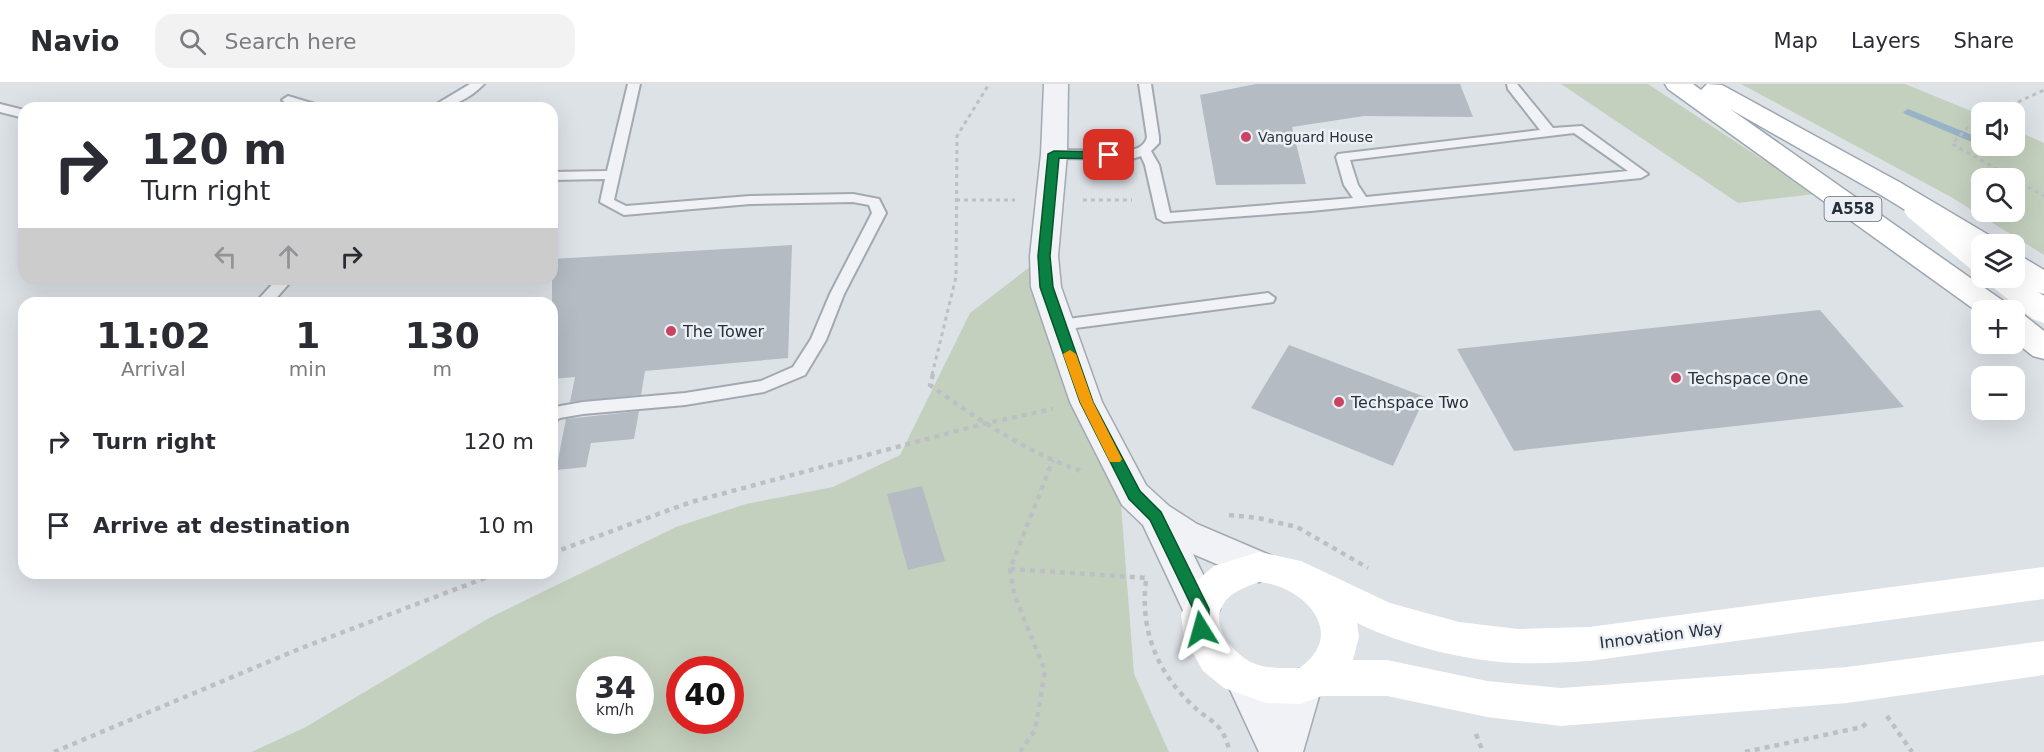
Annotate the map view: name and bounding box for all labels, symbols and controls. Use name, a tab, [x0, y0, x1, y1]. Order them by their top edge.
search box	[155, 14, 575, 68]
text: Navio	[30, 25, 119, 58]
icon: search	[176, 25, 209, 58]
text: Search here	[224, 29, 357, 54]
text: Map	[1774, 29, 1818, 53]
text: Layers	[1851, 29, 1920, 53]
text: Share	[1953, 29, 2014, 53]
map controls	[1971, 102, 2025, 420]
button: sound	[1971, 102, 2025, 156]
text: 120 m	[141, 125, 287, 174]
icon: right	[42, 126, 120, 204]
pin	[1083, 129, 1134, 180]
place label: Vanguard House	[1258, 129, 1373, 145]
marker: Vanguard House	[1239, 130, 1253, 144]
icon: arrive	[1092, 138, 1125, 171]
button: search	[1971, 168, 2025, 222]
text: Turn right	[141, 175, 270, 206]
road number: A558	[1824, 197, 1882, 221]
button: layers	[1971, 234, 2025, 288]
icon: left	[209, 240, 242, 273]
icon: ahead	[272, 240, 305, 273]
icon: right	[335, 240, 368, 273]
button: +	[1971, 300, 2025, 354]
text: 11:02	[96, 315, 211, 356]
text: 1	[295, 315, 320, 356]
text: 130	[405, 315, 480, 356]
place label: The Tower	[682, 322, 765, 341]
marker: The Tower	[664, 324, 678, 338]
text: Arrival	[121, 357, 186, 381]
text: min	[289, 357, 327, 381]
text: m	[433, 357, 452, 381]
button: −	[1971, 366, 2025, 420]
place label: Techspace One	[1687, 369, 1808, 388]
marker: Techspace One	[1669, 371, 1683, 385]
place label: Techspace Two	[1350, 393, 1469, 412]
marker: Techspace Two	[1332, 395, 1346, 409]
icon: right	[42, 425, 75, 458]
text: Turn right	[93, 429, 216, 454]
text: 120 m	[464, 429, 534, 454]
icon: arrive	[42, 509, 75, 542]
text: Arrive at destination	[93, 513, 350, 538]
text: 10 m	[478, 513, 534, 538]
position arrow	[1169, 597, 1233, 661]
street label: Innovation Way	[1598, 619, 1724, 652]
speed limit sign: 40	[666, 656, 744, 734]
text: 34	[594, 670, 636, 705]
text: km/h	[596, 701, 634, 719]

